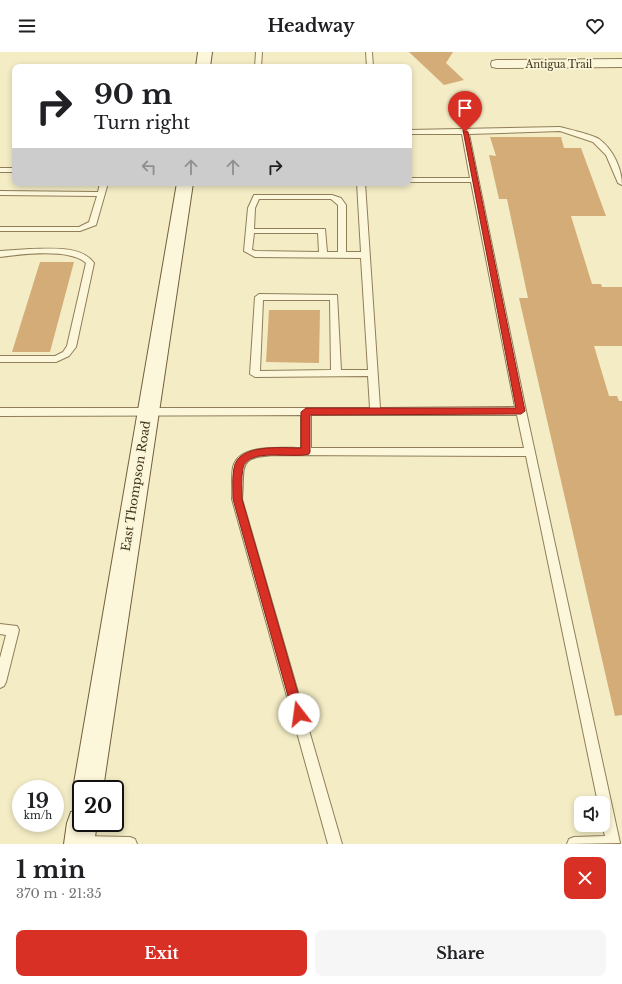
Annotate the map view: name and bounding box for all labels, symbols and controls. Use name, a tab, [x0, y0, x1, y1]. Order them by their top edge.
icon: menu	[16, 15, 38, 37]
text: Headway	[267, 15, 355, 37]
icon: heart	[584, 15, 606, 37]
street label: Antigua Trail	[525, 58, 592, 71]
text: 90 m	[94, 77, 172, 112]
icon: right	[28, 80, 80, 132]
pin	[448, 91, 482, 132]
icon: arrive	[454, 97, 476, 119]
text: Turn right	[94, 112, 190, 134]
icon: left	[138, 156, 160, 178]
icon: ahead	[180, 156, 202, 178]
icon: ahead	[222, 156, 244, 178]
icon: right	[264, 156, 286, 178]
street label: East Thompson Road	[118, 419, 153, 552]
position arrow	[278, 693, 320, 735]
speed limit sign: 20	[72, 780, 124, 832]
text: 19	[27, 789, 49, 813]
map controls	[574, 796, 610, 832]
button: sound	[574, 796, 610, 832]
text: km/h	[24, 809, 52, 822]
text: 1 min	[16, 855, 86, 884]
button: close	[564, 857, 606, 899]
text: 370 m · 21:35	[16, 885, 102, 902]
button: Exit	[16, 930, 307, 976]
button: Share	[315, 930, 606, 976]

